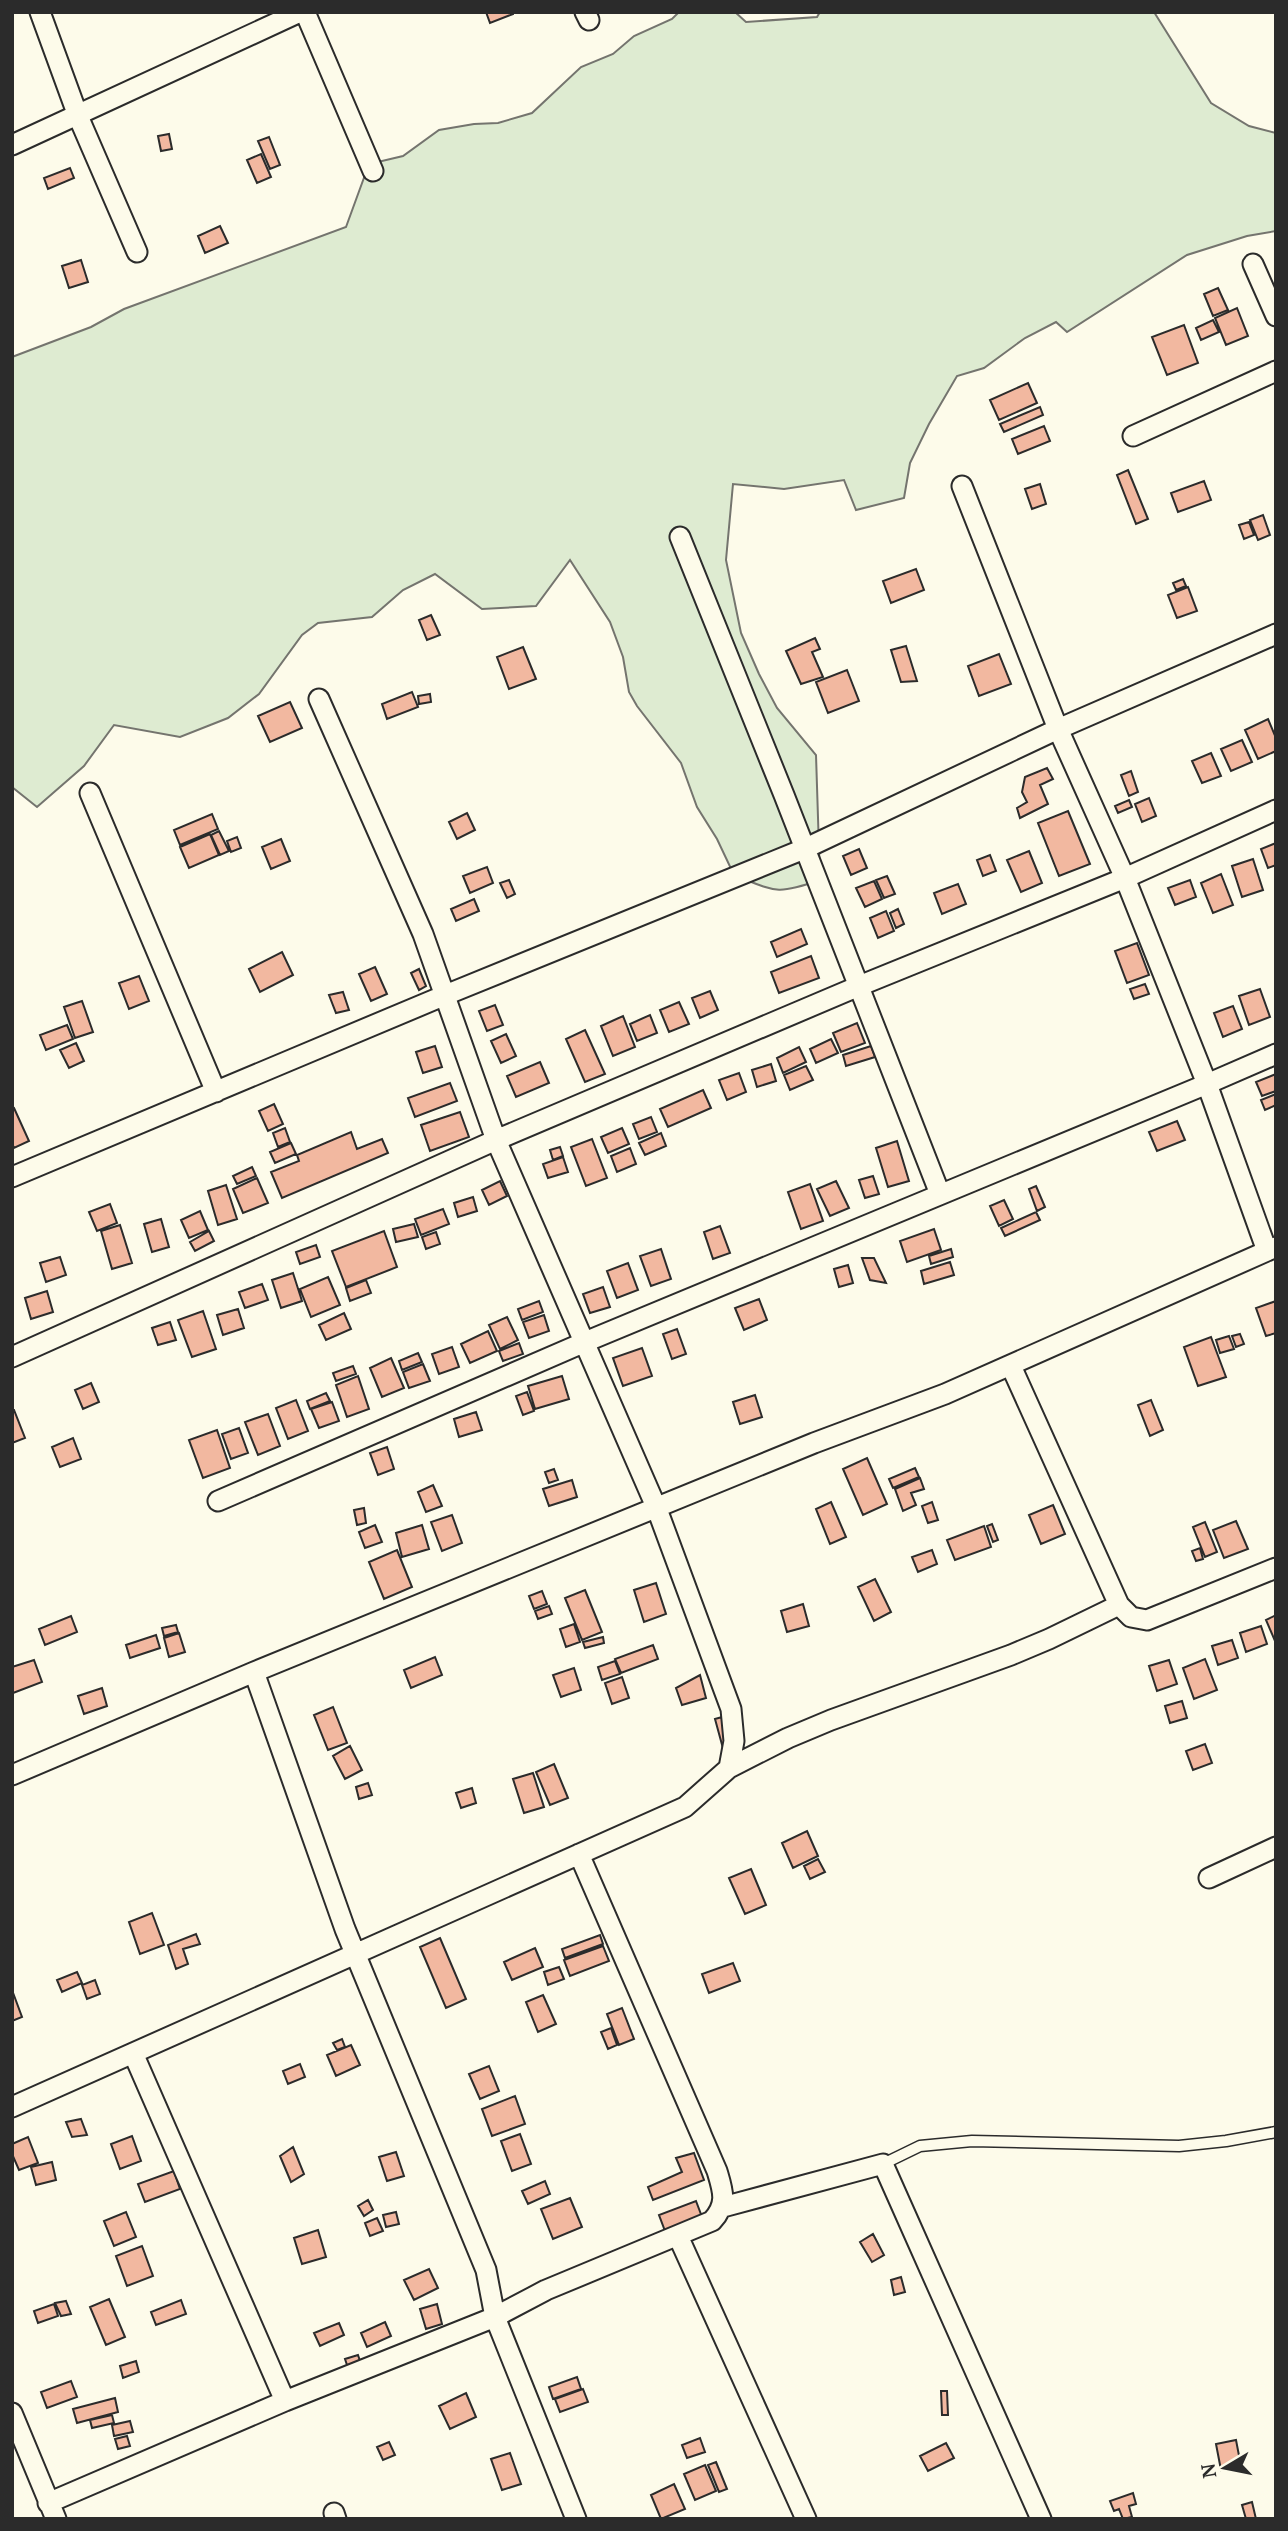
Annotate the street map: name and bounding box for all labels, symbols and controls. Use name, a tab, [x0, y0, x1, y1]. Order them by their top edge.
north arrow	[1190, 2433, 1260, 2503]
text: N	[1194, 2461, 1221, 2480]

